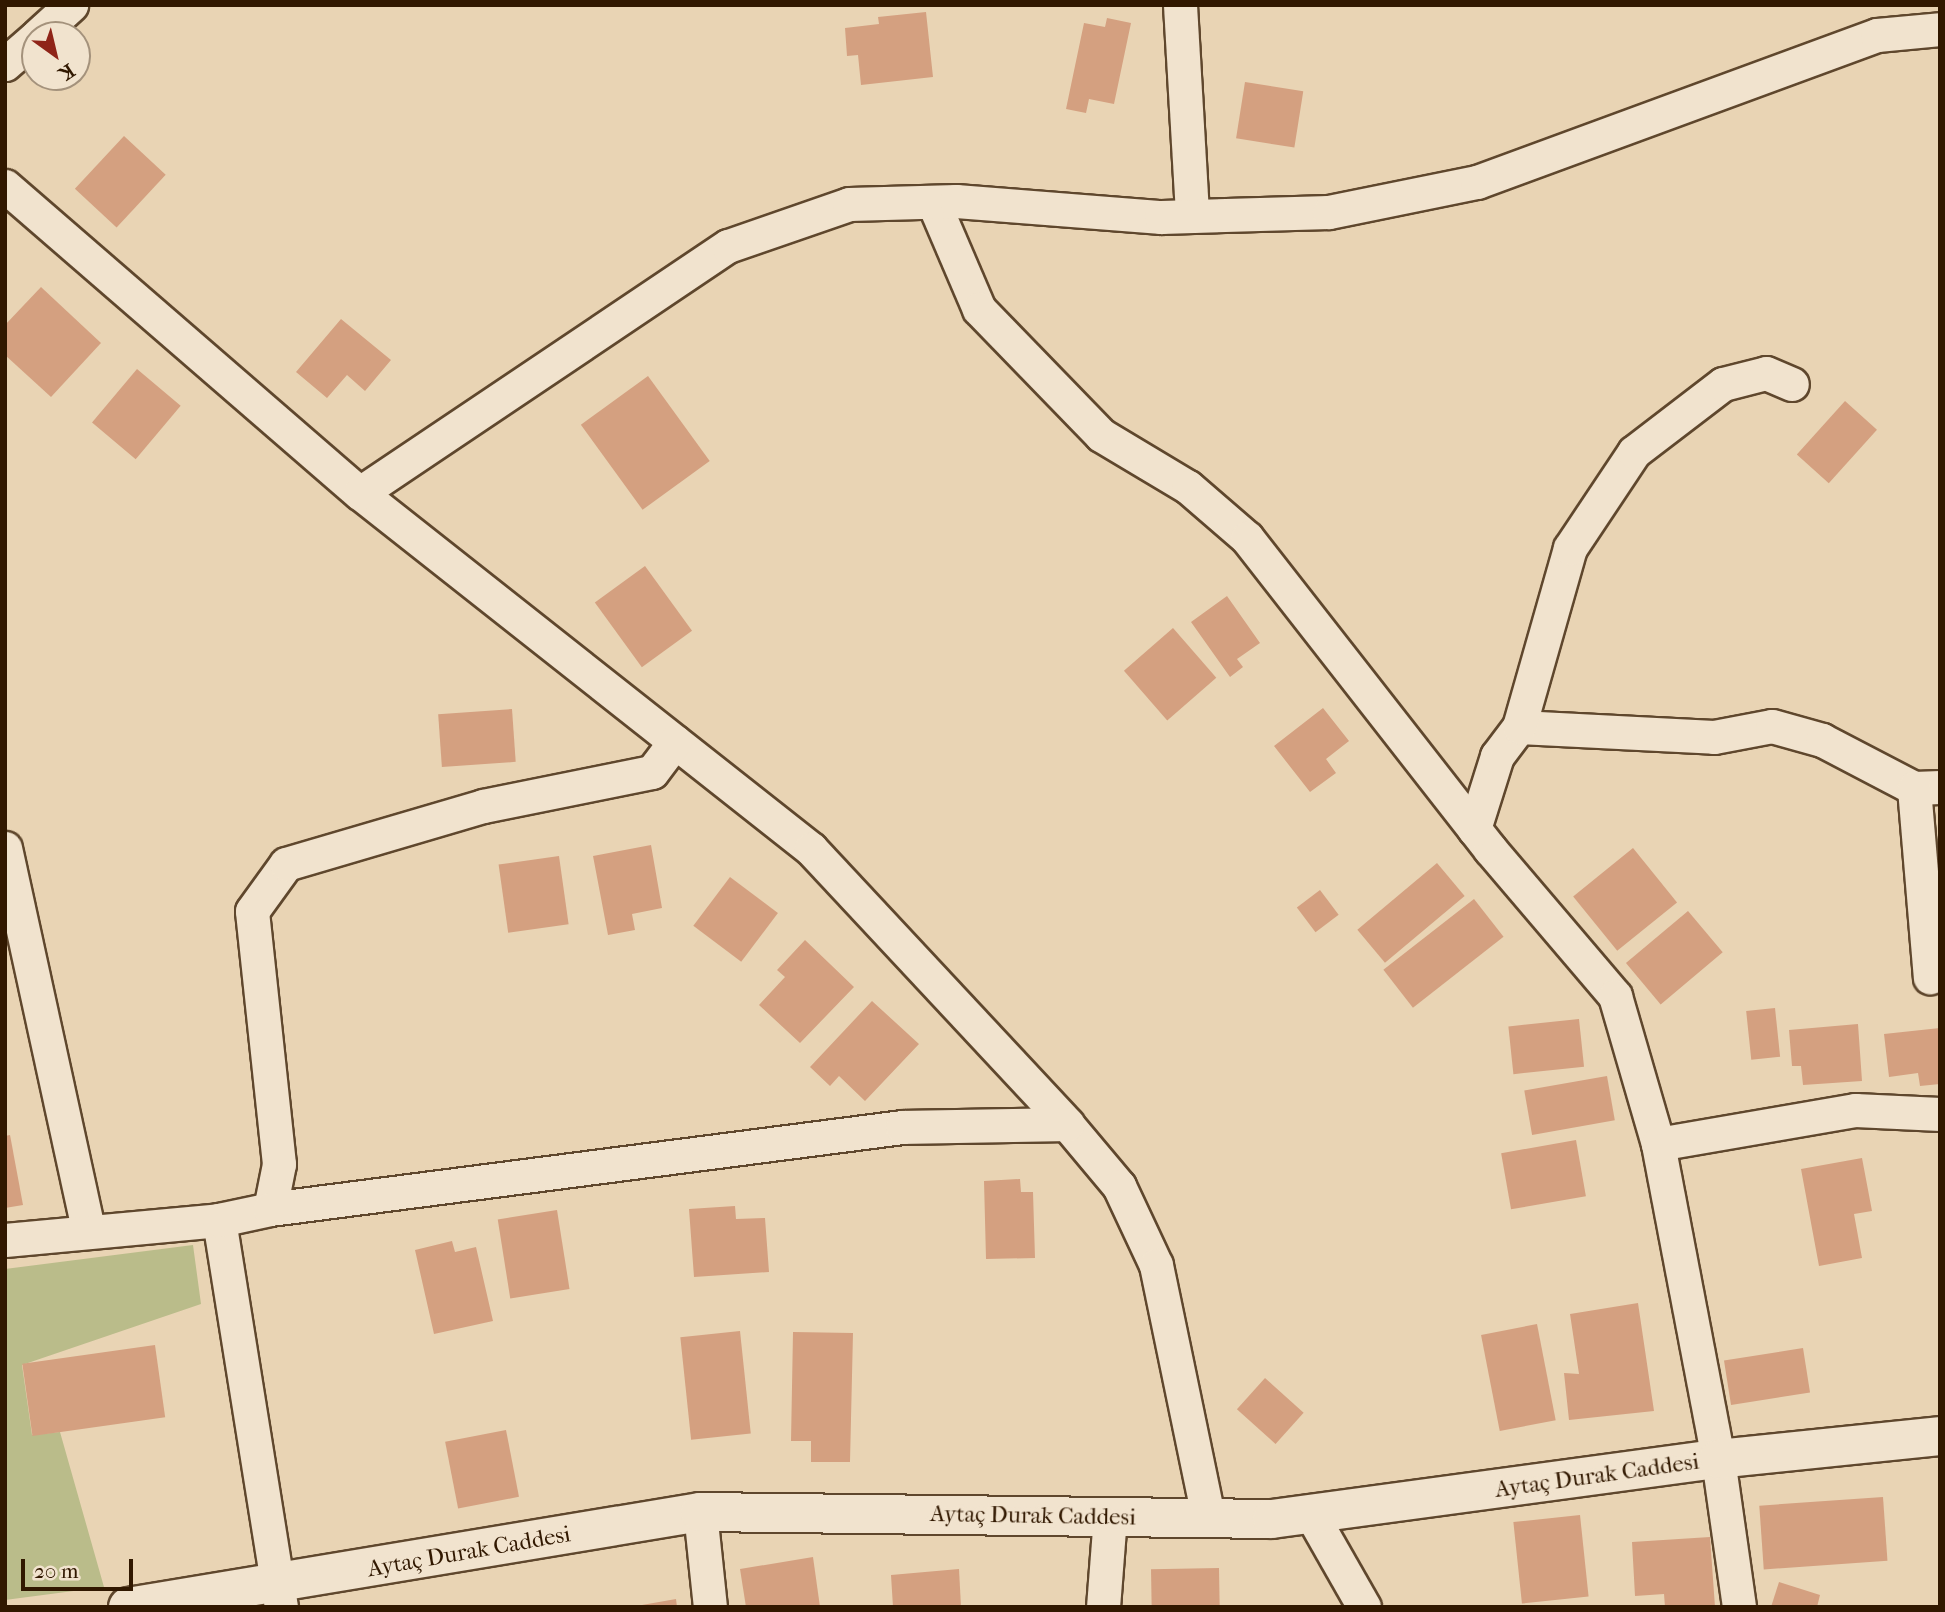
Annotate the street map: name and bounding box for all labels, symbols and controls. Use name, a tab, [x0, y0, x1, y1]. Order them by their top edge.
north arrow	[21, 21, 91, 91]
text: K	[55, 59, 79, 85]
street label: Aytaç Durak Caddesi	[1493, 1448, 1701, 1504]
street label: Aytaç Durak Caddesi	[930, 1500, 1136, 1532]
street label: Aytaç Durak Caddesi	[365, 1521, 573, 1583]
scale bar	[24, 1546, 136, 1590]
text: 20 m	[34, 1559, 78, 1583]

